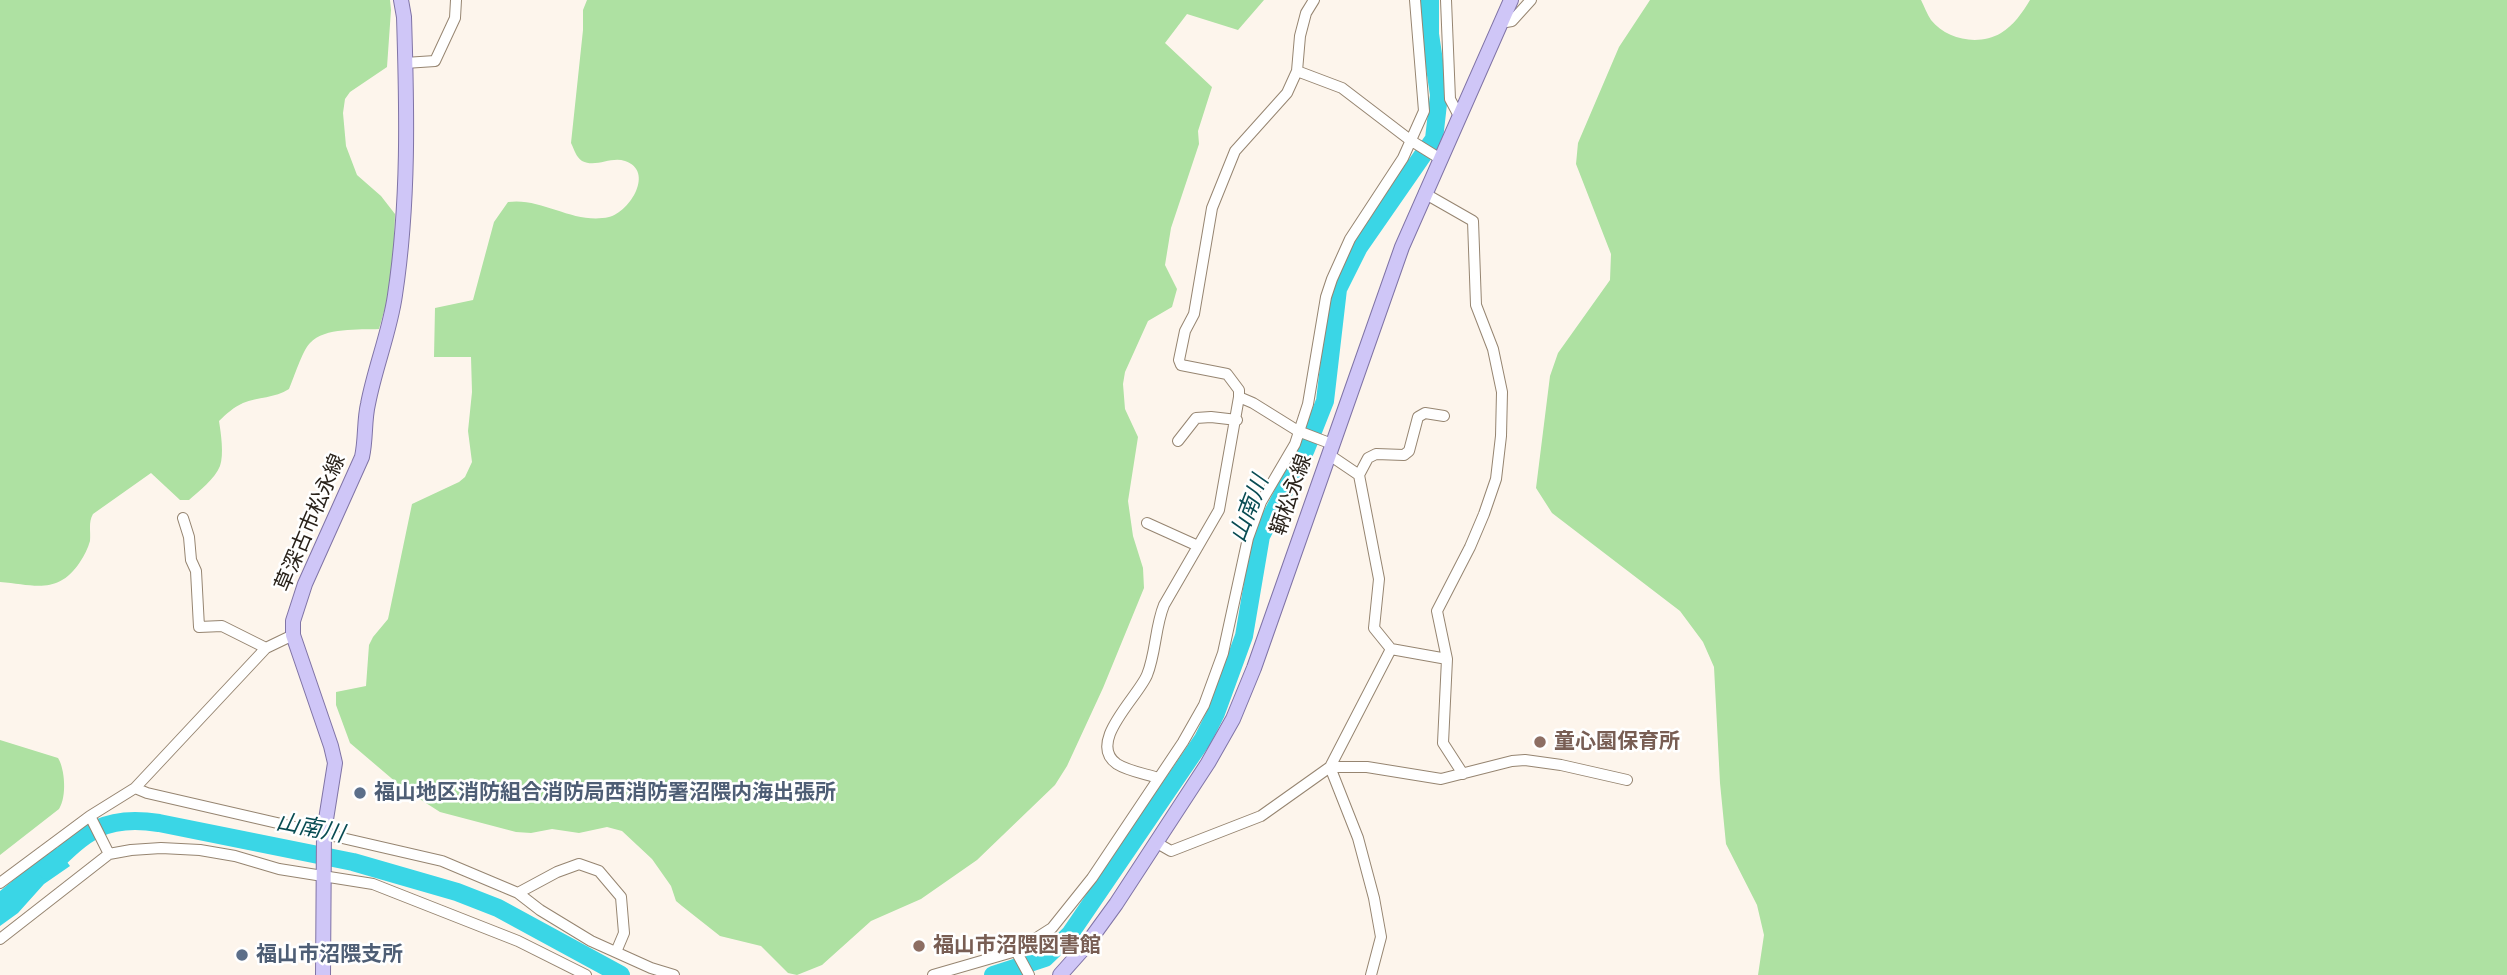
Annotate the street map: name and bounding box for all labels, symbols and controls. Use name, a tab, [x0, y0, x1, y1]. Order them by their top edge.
street label: 草深古市松永線	[271, 450, 351, 596]
street label: 鞆松永線	[1266, 451, 1318, 539]
water label: 山南川	[1225, 472, 1275, 546]
place label: 童心園保育所	[1554, 729, 1680, 755]
marker: 童心園保育所	[1532, 734, 1548, 750]
place label: 福山地区消防組合消防局西消防署沼隈内海出張所	[374, 780, 836, 806]
marker: 福山地区消防組合消防局西消防署沼隈内海出張所	[352, 785, 368, 801]
water label: 山南川	[274, 809, 346, 849]
place label: 福山市沼隈図書館	[933, 933, 1101, 959]
marker: 福山市沼隈図書館	[911, 938, 927, 954]
place label: 福山市沼隈支所	[256, 942, 403, 968]
marker: 福山市沼隈支所	[234, 947, 250, 963]

